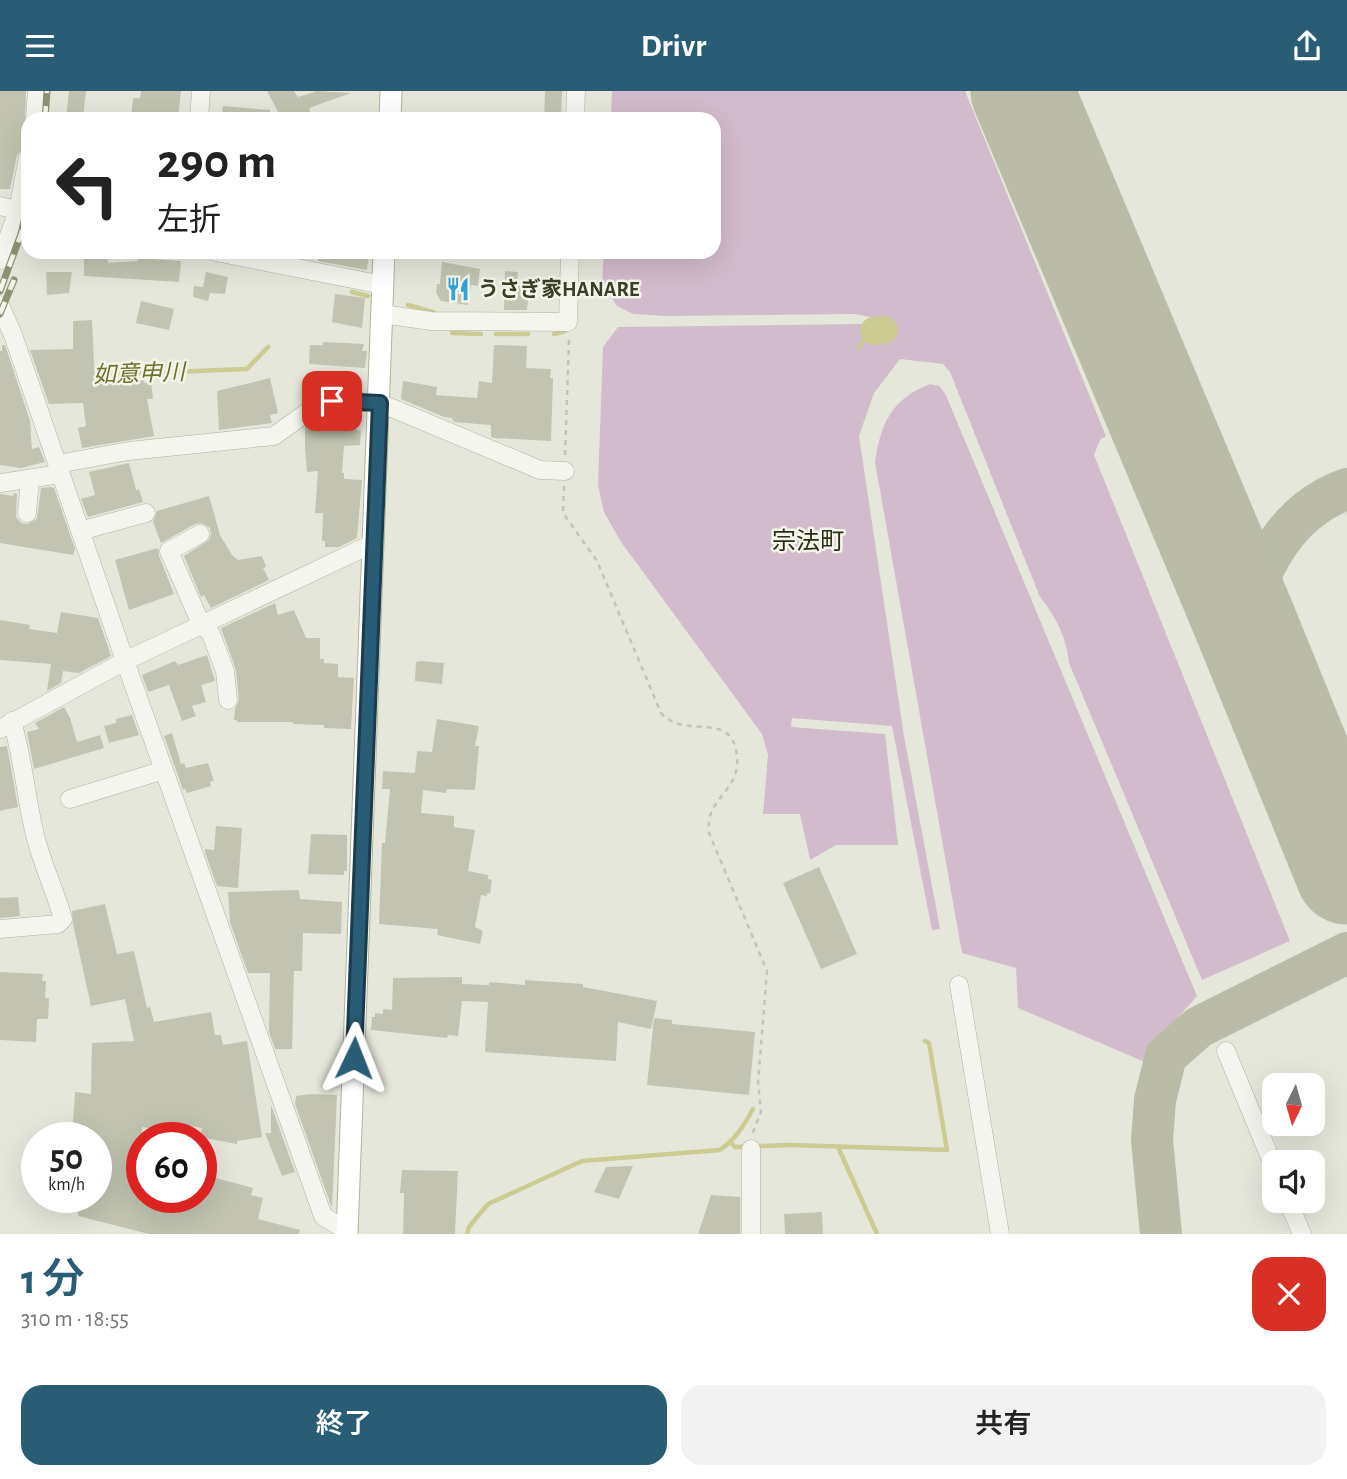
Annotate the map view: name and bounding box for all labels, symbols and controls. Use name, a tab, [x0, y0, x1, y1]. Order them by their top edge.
icon: menu	[21, 27, 59, 65]
icon: share	[1288, 27, 1326, 65]
text: Drivr	[641, 30, 706, 62]
text: 290 m	[157, 138, 276, 187]
icon: left	[42, 140, 133, 231]
text: 左折	[157, 204, 221, 236]
restaurant icon: うさぎ家HANARE	[444, 275, 472, 303]
place label: うさぎ家HANARE	[478, 278, 640, 300]
water label: 如意申川	[93, 359, 188, 388]
pin	[302, 371, 362, 431]
icon: arrive	[313, 382, 351, 420]
district label: 宗法町	[772, 528, 844, 554]
position arrow	[317, 1021, 391, 1095]
north arrow	[1262, 1073, 1325, 1136]
map controls	[1262, 1073, 1325, 1213]
speed limit sign: 60	[126, 1122, 217, 1213]
text: 50	[50, 1141, 83, 1176]
button: sound	[1262, 1150, 1325, 1213]
text: km/h	[48, 1176, 85, 1194]
button: close	[1252, 1257, 1326, 1331]
text: 1 分	[21, 1259, 84, 1301]
text: 310 m · 18:55	[21, 1308, 129, 1331]
button: 終了	[21, 1385, 667, 1465]
button: 共有	[681, 1385, 1326, 1465]

